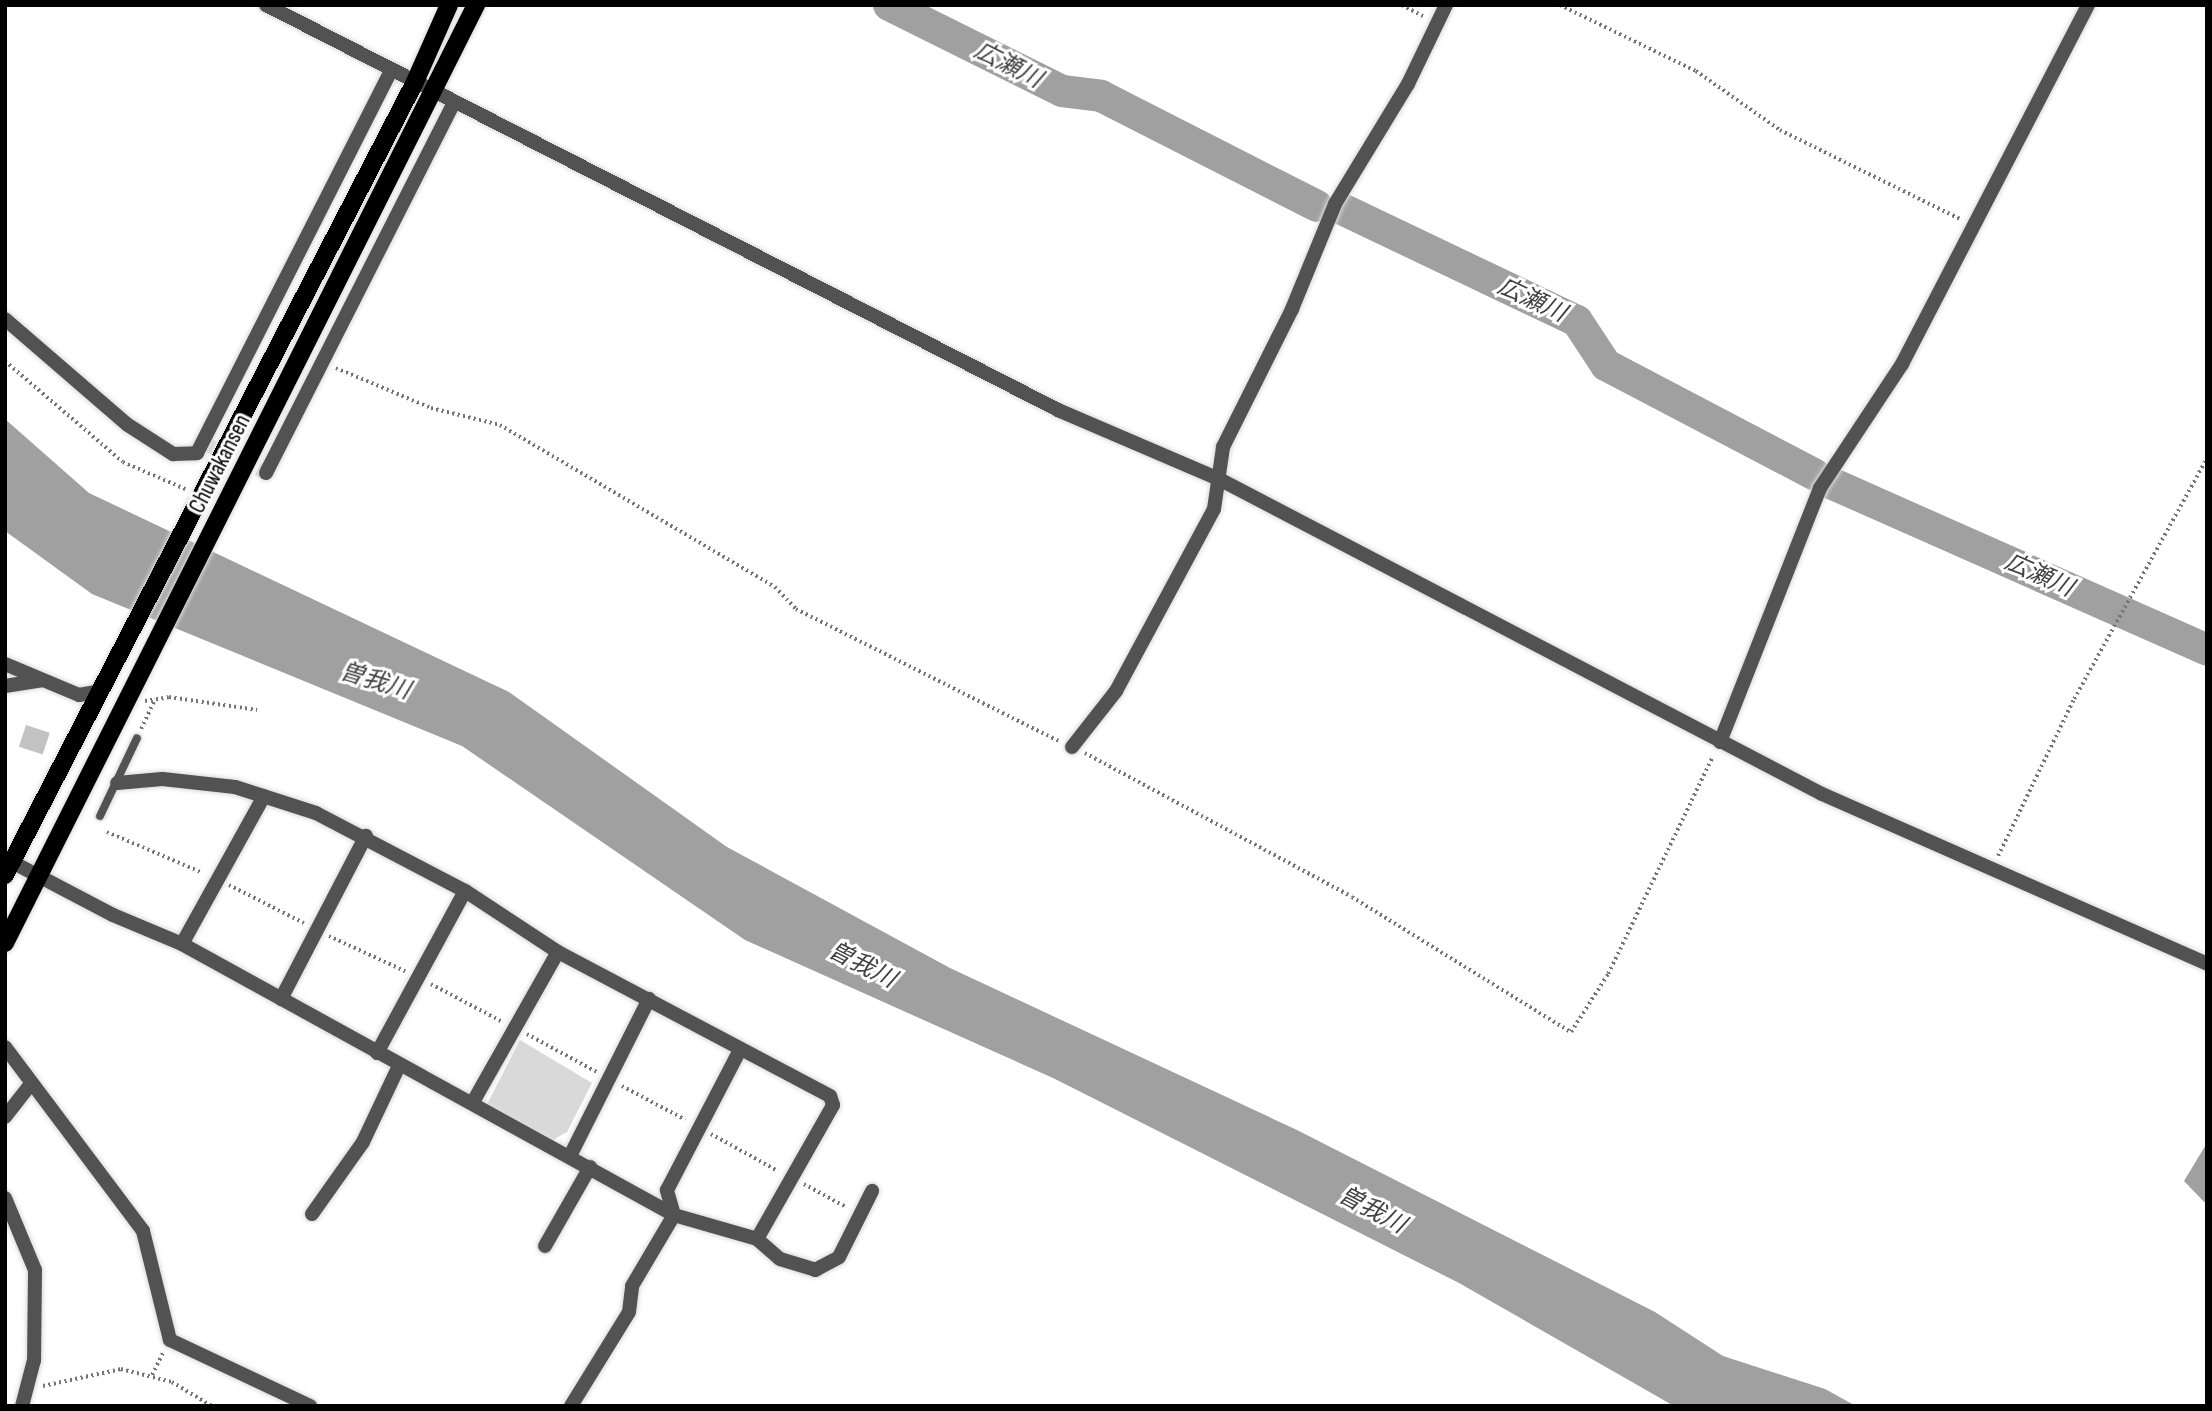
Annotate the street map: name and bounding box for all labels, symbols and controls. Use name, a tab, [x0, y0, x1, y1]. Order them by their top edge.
water label: 広瀬川	[969, 36, 1047, 94]
water label: 広瀬川	[1493, 272, 1571, 328]
street label: Chuwakansen	[183, 410, 257, 518]
water label: 広瀬川	[2000, 547, 2078, 603]
water label: 曽我川	[336, 657, 414, 705]
water label: 曽我川	[823, 936, 901, 994]
water label: 曽我川	[1333, 1180, 1411, 1240]

